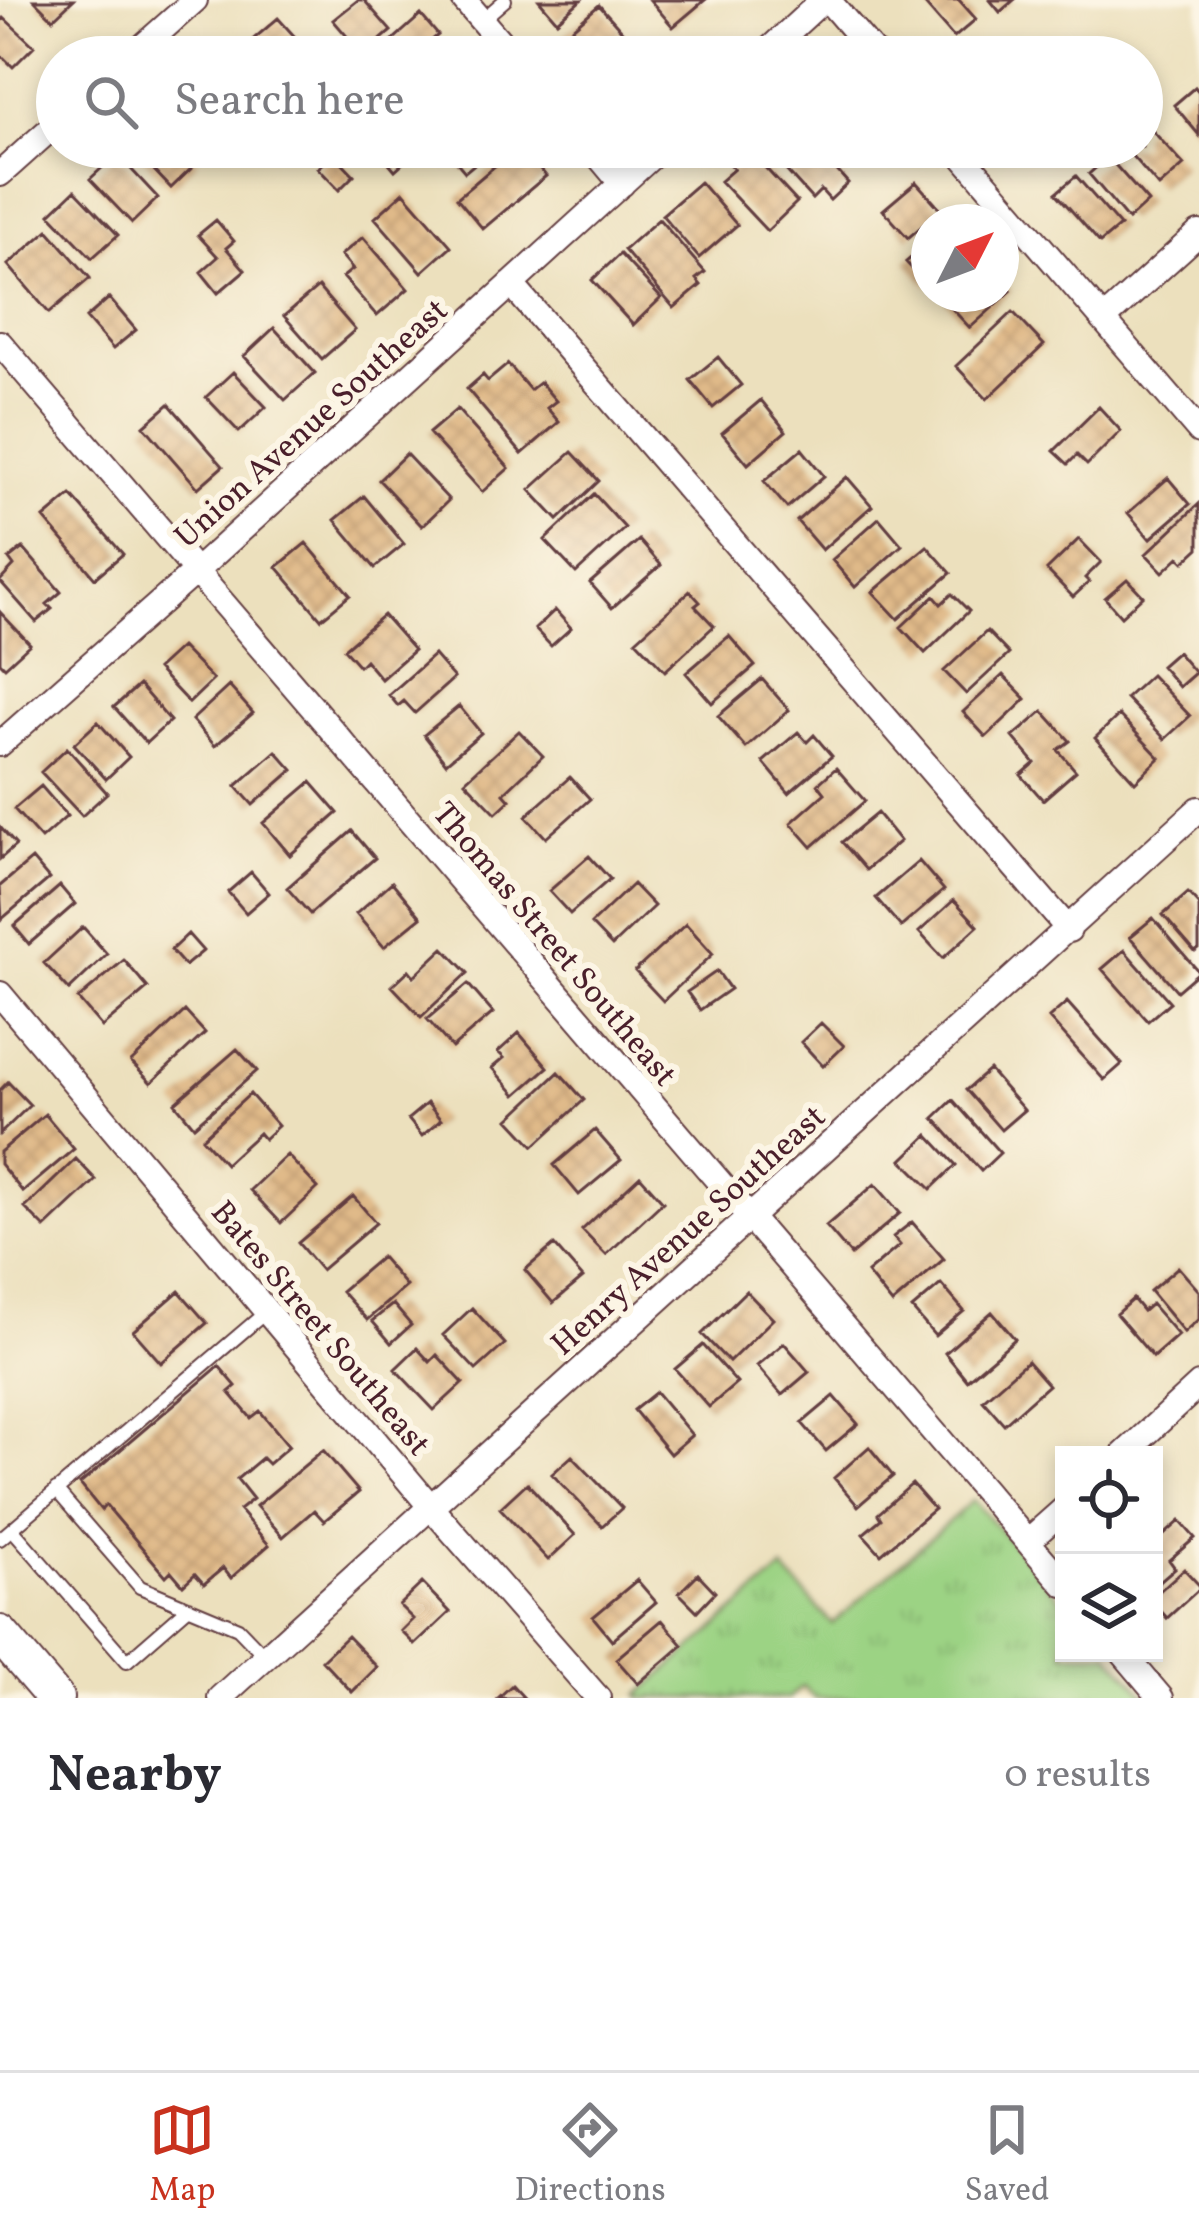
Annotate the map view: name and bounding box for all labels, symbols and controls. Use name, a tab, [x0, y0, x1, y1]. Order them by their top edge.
search box	[36, 36, 1163, 168]
icon: search	[78, 69, 144, 135]
text: Search here	[174, 71, 405, 134]
north arrow	[911, 204, 1019, 312]
street label: Union Avenue Southeast	[166, 290, 460, 560]
street label: Thomas Street Southeast	[420, 793, 686, 1098]
street label: Henry Avenue Southeast	[542, 1096, 837, 1368]
street label: Bates Street Southeast	[198, 1192, 440, 1467]
map controls	[1055, 1446, 1163, 1662]
button: locate	[1055, 1446, 1163, 1554]
button: layers	[1055, 1554, 1163, 1662]
text: Nearby	[48, 1741, 222, 1812]
text: 0 results	[1004, 1749, 1151, 1803]
tab: Map	[149, 2097, 216, 2215]
tab: Directions	[514, 2097, 666, 2215]
tab: Saved	[965, 2097, 1050, 2215]

